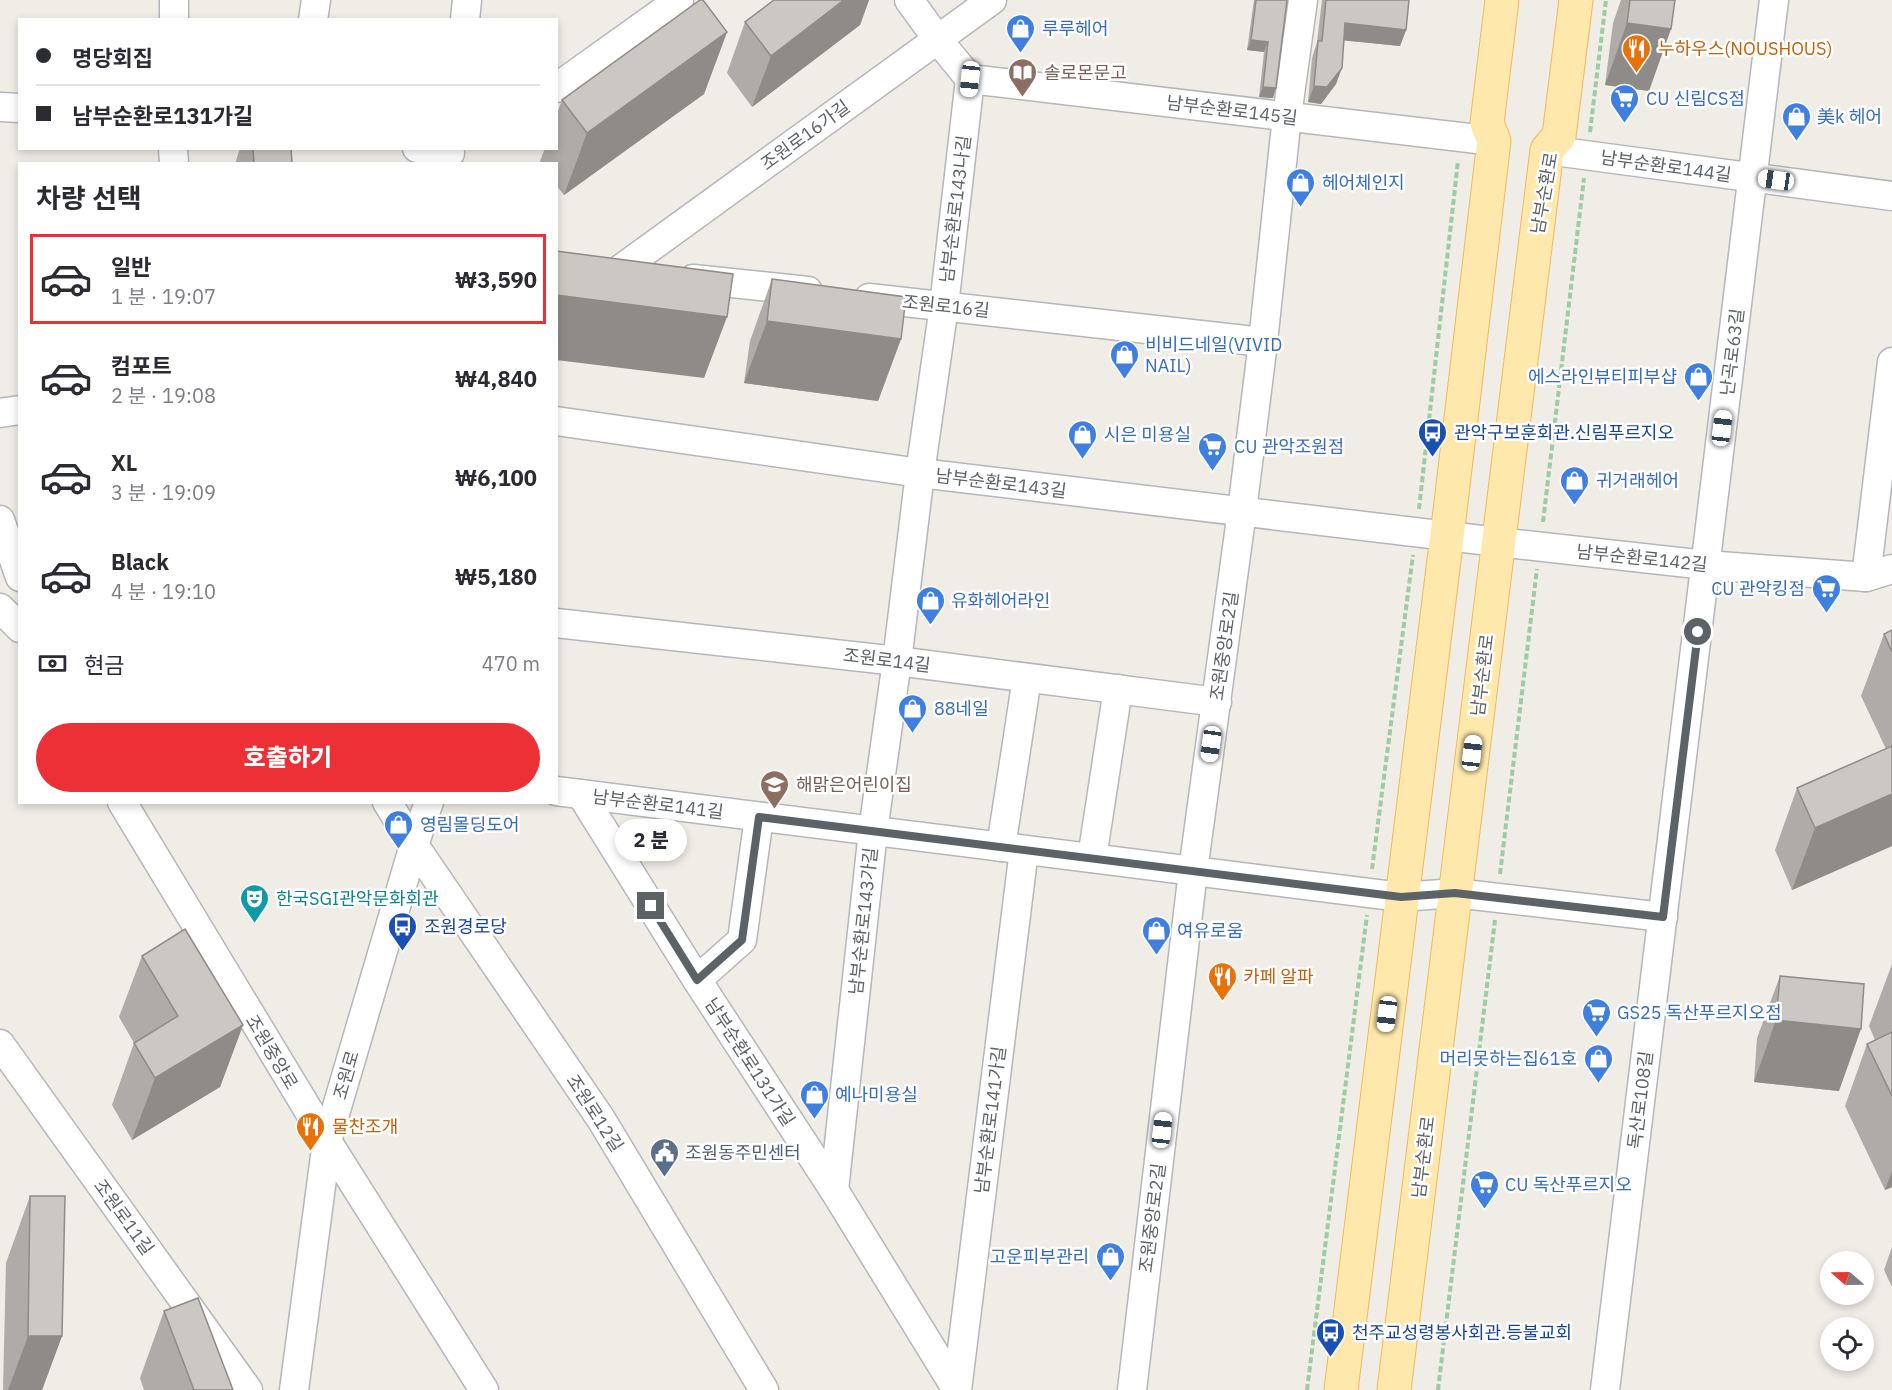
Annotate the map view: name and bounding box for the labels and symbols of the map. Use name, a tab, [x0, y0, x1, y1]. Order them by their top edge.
shop icon: 루루헤어	[1005, 12, 1037, 54]
place label: 루루헤어	[1042, 17, 1108, 40]
restaurant icon: 누하우스(NOUSHOUS)	[1621, 32, 1653, 74]
place label: 누하우스(NOUSHOUS)	[1658, 37, 1833, 60]
library icon: 솔로몬문고	[1007, 56, 1039, 98]
car	[959, 60, 981, 98]
place label: 솔로몬문고	[1044, 61, 1127, 84]
supermarket icon: CU 신림CS점	[1609, 82, 1641, 124]
place label: CU 신림CS점	[1646, 87, 1745, 110]
street label: 남부순환로145길	[1165, 91, 1299, 129]
street label: 조원로16가길	[756, 95, 854, 175]
shop icon: 美k 헤어	[1780, 100, 1812, 142]
place label: 美k 헤어	[1817, 105, 1882, 128]
street label: 남부순환로143나길	[935, 134, 975, 284]
street label: 남부순환로144길	[1599, 145, 1733, 187]
street label: 남부순환로	[1525, 150, 1563, 236]
shop icon: 헤어체인지	[1285, 166, 1317, 208]
car	[1757, 169, 1795, 191]
place label: 헤어체인지	[1322, 171, 1405, 194]
street label: 조원로16길	[901, 290, 991, 322]
street label: 난곡로63길	[1715, 307, 1749, 397]
place label: 비비드네일(VIVID NAIL)	[1145, 333, 1282, 377]
shop icon: 비비드네일(VIVID NAIL)	[1108, 338, 1140, 380]
shop icon: 에스라인뷰티피부샵	[1682, 360, 1714, 402]
place label: 에스라인뷰티피부샵	[1528, 365, 1677, 388]
car	[1711, 409, 1733, 447]
bus stop icon: 관악구보훈회관.신림푸르지오	[1417, 416, 1449, 458]
shop icon: 시은 미용실	[1067, 418, 1099, 460]
place label: 관악구보훈회관.신림푸르지오	[1454, 421, 1674, 444]
place label: 시은 미용실	[1104, 423, 1191, 446]
supermarket icon: CU 관악조원점	[1197, 430, 1229, 472]
place label: CU 관악조원점	[1234, 435, 1344, 458]
street label: 남부순환로143길	[934, 464, 1068, 502]
shop icon: 귀거래헤어	[1559, 464, 1591, 506]
place label: 귀거래헤어	[1596, 469, 1679, 492]
street label: 남부순환로142길	[1575, 540, 1709, 576]
supermarket icon: CU 관악킹점	[1810, 572, 1842, 614]
place label: CU 관악킹점	[1711, 577, 1805, 600]
shop icon: 유화헤어라인	[914, 584, 946, 626]
place label: 유화헤어라인	[951, 589, 1050, 612]
street label: 조원중앙로2길	[1205, 590, 1243, 702]
route start	[1684, 618, 1711, 645]
street label: 남부순환로	[1466, 633, 1498, 717]
street label: 조원로14길	[842, 643, 932, 677]
shop icon: 88네일	[897, 692, 929, 734]
place label: 88네일	[934, 697, 989, 720]
car	[1200, 725, 1222, 763]
car	[1461, 734, 1483, 772]
school or university icon: 해맑은어린이집	[759, 768, 791, 810]
place label: 해맑은어린이집	[796, 773, 912, 796]
street label: 남부순환로141길	[591, 785, 725, 823]
shop icon: 영림몰딩도어	[383, 808, 415, 850]
place label: 영림몰딩도어	[420, 813, 519, 836]
callout: 2 분	[615, 819, 687, 861]
street label: 남부순환로143가길	[844, 846, 882, 996]
theatre icon: 한국SGI관악문화회관	[239, 882, 271, 924]
place label: 한국SGI관악문화회관	[276, 887, 439, 910]
route end	[637, 892, 664, 919]
bus stop icon: 조원경로당	[387, 910, 419, 952]
shop icon: 여유로움	[1140, 914, 1172, 956]
place label: 조원경로당	[424, 915, 507, 938]
place label: 여유로움	[1177, 919, 1243, 942]
restaurant icon: 카페 알파	[1206, 960, 1238, 1002]
place label: 카페 알파	[1243, 965, 1314, 988]
street label: 남부순환로131가길	[700, 994, 800, 1130]
car	[1376, 995, 1398, 1033]
supermarket icon: GS25 독산푸르지오점	[1580, 996, 1612, 1038]
place label: GS25 독산푸르지오점	[1617, 1001, 1782, 1024]
street label: 조원중앙로	[241, 1011, 303, 1093]
shop icon: 머리못하는집61호	[1582, 1042, 1614, 1084]
street label: 남부순환로141가길	[970, 1045, 1010, 1195]
place label: 머리못하는집61호	[1439, 1047, 1577, 1070]
street label: 조원로	[328, 1048, 364, 1102]
street label: 독산로108길	[1623, 1050, 1657, 1150]
street label: 조원로12길	[561, 1070, 629, 1156]
shop icon: 예나미용실	[798, 1078, 830, 1120]
place label: 예나미용실	[835, 1083, 918, 1106]
restaurant icon: 물찬조개	[295, 1110, 327, 1152]
car	[1151, 1111, 1173, 1149]
place label: 물찬조개	[332, 1115, 398, 1138]
street label: 남부순환로	[1407, 1115, 1439, 1199]
public building icon: 조원동주민센터	[648, 1136, 680, 1178]
place label: 조원동주민센터	[685, 1141, 801, 1164]
street label: 조원중앙로2길	[1134, 1162, 1170, 1274]
supermarket icon: CU 독산푸르지오	[1468, 1168, 1500, 1210]
place label: CU 독산푸르지오	[1505, 1173, 1632, 1196]
street label: 조원로11길	[89, 1175, 159, 1259]
shop icon: 고운피부관리	[1094, 1240, 1126, 1282]
place label: 고운피부관리	[990, 1245, 1089, 1268]
north arrow	[1820, 1251, 1874, 1305]
bus stop icon: 천주교성령봉사회관.등불교회	[1315, 1316, 1347, 1358]
place label: 천주교성령봉사회관.등불교회	[1352, 1321, 1572, 1344]

